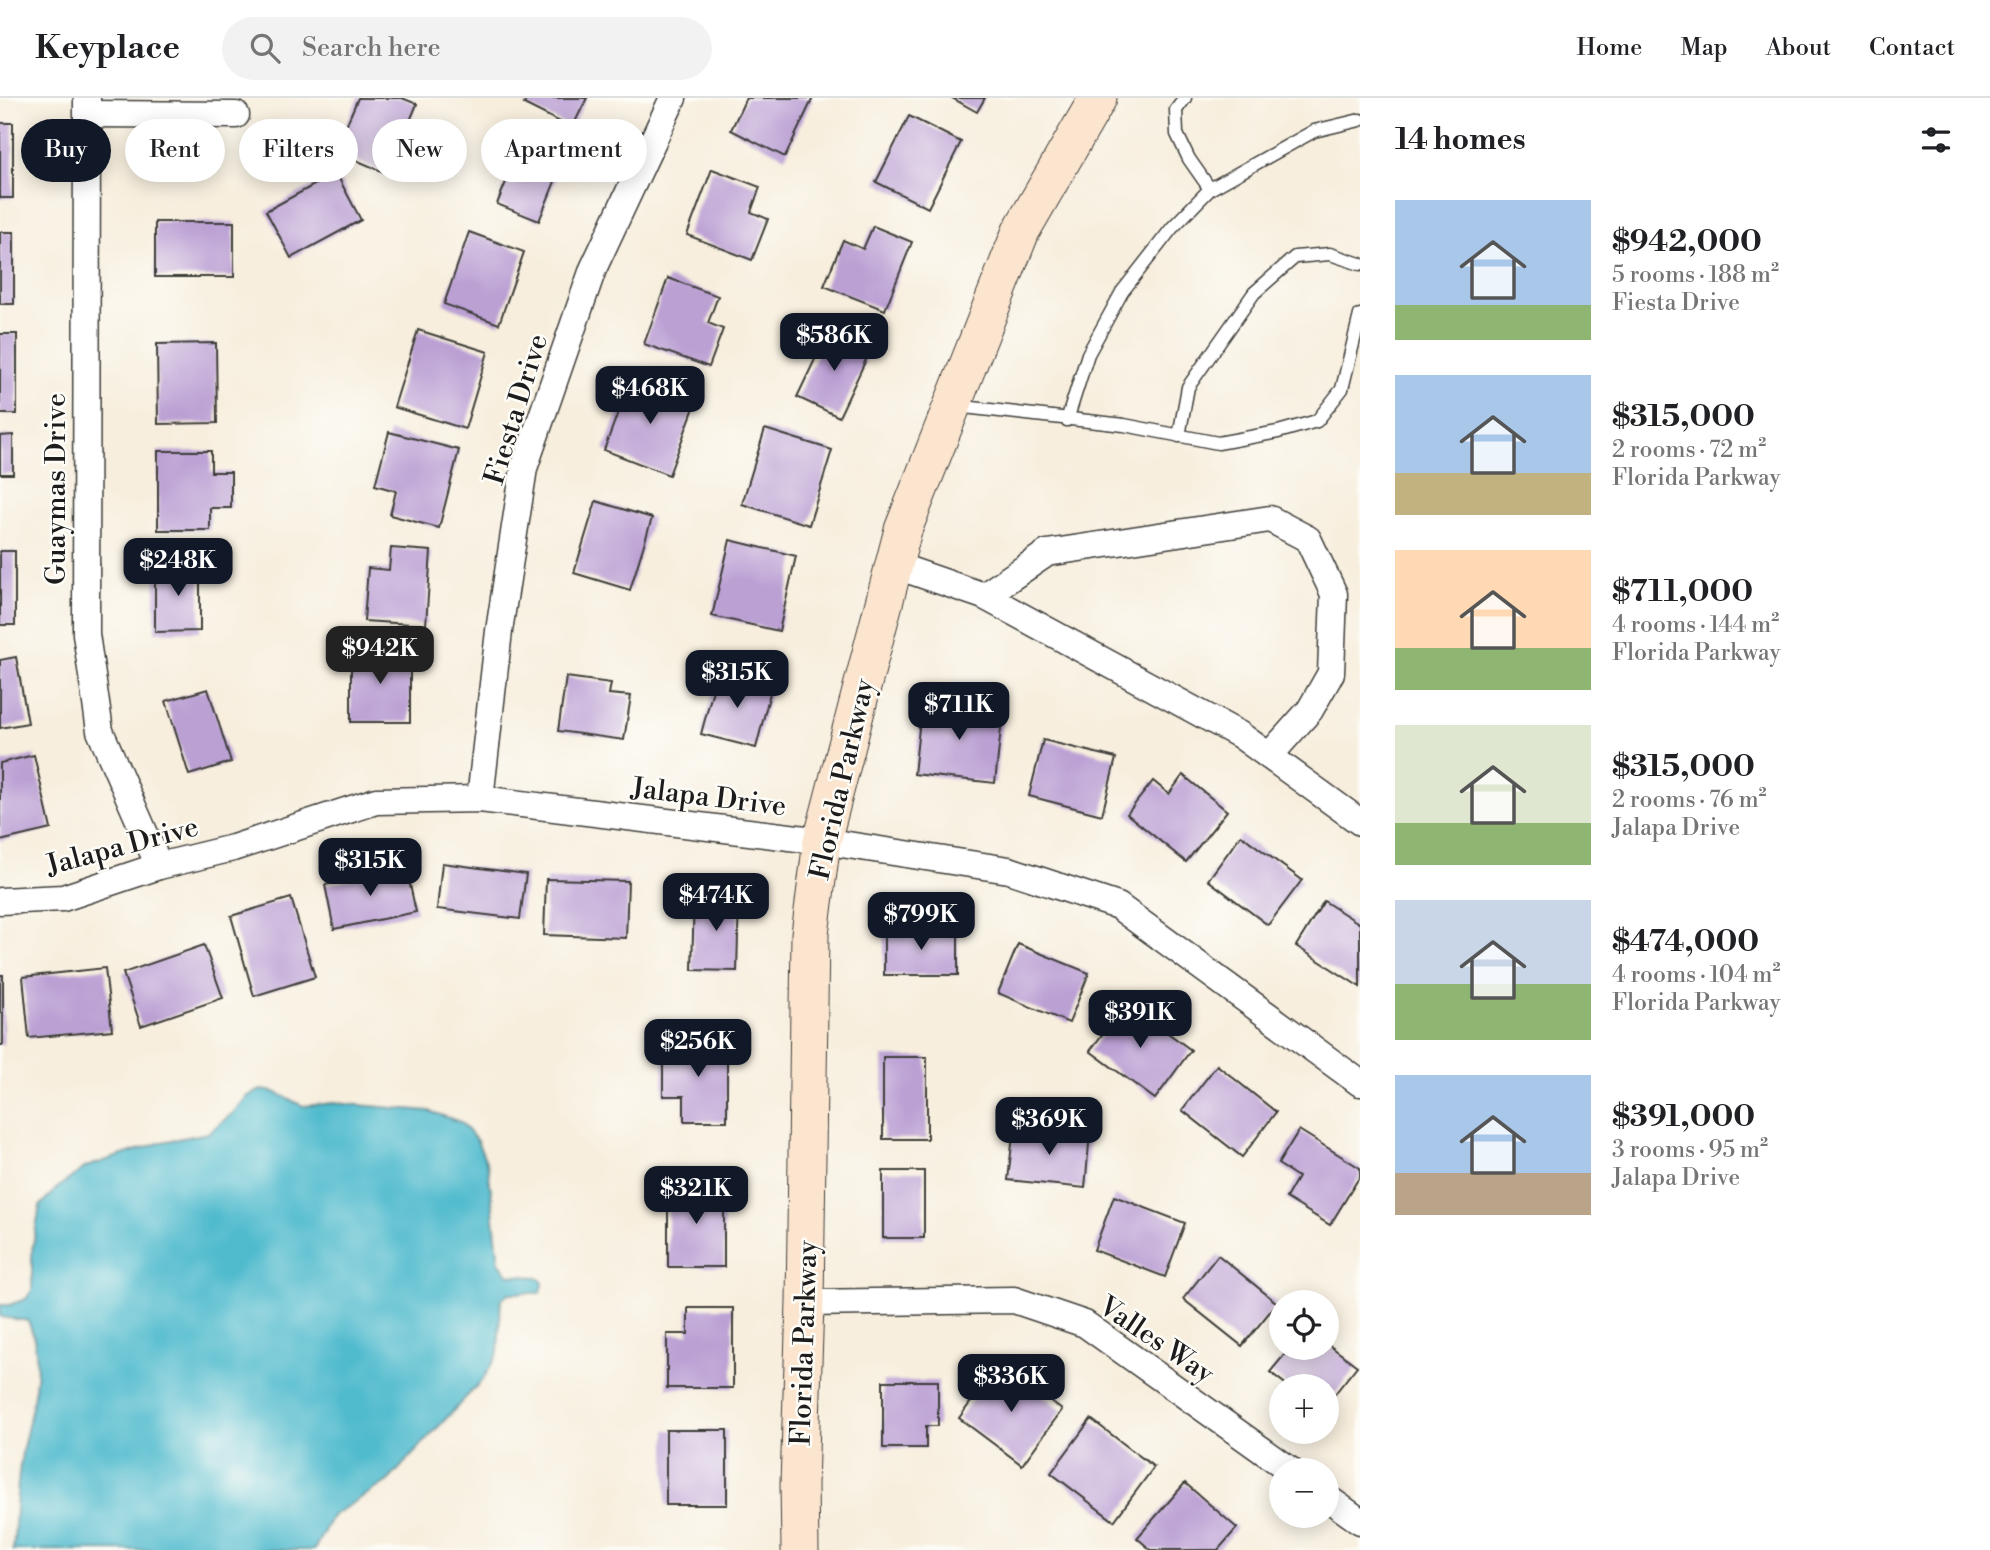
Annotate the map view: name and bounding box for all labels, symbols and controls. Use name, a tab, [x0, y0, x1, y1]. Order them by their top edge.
search box	[222, 17, 712, 80]
text: Keyplace	[35, 28, 180, 69]
icon: search	[246, 29, 284, 67]
text: Search here	[302, 32, 441, 64]
text: Home	[1577, 33, 1642, 63]
text: Map	[1680, 33, 1728, 63]
text: About	[1766, 33, 1831, 63]
text: Contact	[1869, 33, 1955, 63]
chip: Buy	[21, 119, 111, 182]
chip: Rent	[125, 119, 225, 182]
chip: Filters	[239, 119, 358, 182]
chip: New	[372, 119, 467, 182]
chip: Apartment	[481, 119, 647, 182]
text: 14 homes	[1395, 121, 1526, 159]
icon: filters	[1917, 121, 1955, 159]
text: $942,000	[1612, 223, 1762, 261]
icon: home	[1451, 228, 1535, 312]
text: 5 rooms · 188 m²	[1612, 261, 1779, 289]
text: Fiesta Drive	[1612, 289, 1740, 317]
pin: $586K	[785, 314, 883, 373]
text: $586K	[796, 322, 872, 350]
street label: Fiesta Drive	[477, 330, 556, 489]
pin: $468K	[601, 366, 699, 426]
text: $468K	[612, 375, 688, 403]
street label: Guaymas Drive	[39, 393, 74, 585]
text: $315,000	[1612, 398, 1755, 436]
icon: home	[1451, 403, 1535, 487]
text: 2 rooms · 72 m²	[1612, 436, 1766, 464]
text: Florida Parkway	[1612, 464, 1781, 492]
pin: $248K	[129, 538, 227, 598]
text: $248K	[140, 547, 216, 575]
text: $711,000	[1612, 573, 1753, 611]
icon: home	[1451, 578, 1535, 662]
text: 4 rooms · 144 m²	[1612, 611, 1779, 639]
pin: $942K	[331, 626, 429, 686]
text: $942K	[342, 635, 418, 663]
text: Florida Parkway	[1612, 639, 1781, 667]
pin: $315K	[688, 650, 786, 710]
text: $315K	[702, 659, 772, 687]
street label: Florida Parkway	[802, 675, 883, 883]
pin: $711K	[910, 682, 1008, 742]
text: $711K	[924, 691, 994, 719]
text: $315,000	[1612, 748, 1755, 786]
icon: home	[1451, 753, 1535, 837]
street label: Jalapa Drive	[628, 770, 788, 824]
text: 2 rooms · 76 m²	[1612, 786, 1767, 814]
street label: Jalapa Drive	[42, 809, 202, 884]
text: Jalapa Drive	[1612, 814, 1740, 842]
pin: $315K	[321, 838, 419, 898]
text: $315K	[335, 847, 405, 875]
pin: $474K	[667, 874, 765, 933]
text: $474K	[679, 882, 753, 910]
pin: $799K	[872, 892, 970, 952]
text: $799K	[884, 901, 958, 929]
text: $474,000	[1612, 923, 1759, 961]
icon: home	[1451, 928, 1535, 1012]
text: 4 rooms · 104 m²	[1612, 961, 1781, 989]
text: Florida Parkway	[1612, 989, 1781, 1017]
pin: $391K	[1091, 990, 1189, 1050]
text: $391K	[1105, 999, 1175, 1027]
pin: $256K	[649, 1020, 747, 1079]
text: $256K	[660, 1028, 736, 1056]
pin: $369K	[1000, 1098, 1098, 1157]
text: $391,000	[1612, 1098, 1755, 1136]
icon: home	[1451, 1103, 1535, 1187]
text: $369K	[1011, 1106, 1087, 1134]
text: 3 rooms · 95 m²	[1612, 1136, 1768, 1164]
text: Jalapa Drive	[1612, 1164, 1740, 1192]
pin: $321K	[647, 1166, 745, 1226]
text: $321K	[660, 1175, 732, 1203]
street label: Florida Parkway	[783, 1239, 826, 1446]
street label: Valles Way	[1091, 1288, 1221, 1392]
map controls	[1269, 1290, 1339, 1528]
button: locate	[1269, 1290, 1339, 1360]
pin: $336K	[962, 1354, 1060, 1414]
text: $336K	[974, 1363, 1048, 1391]
button: +	[1269, 1374, 1339, 1444]
button: −	[1269, 1458, 1339, 1528]

